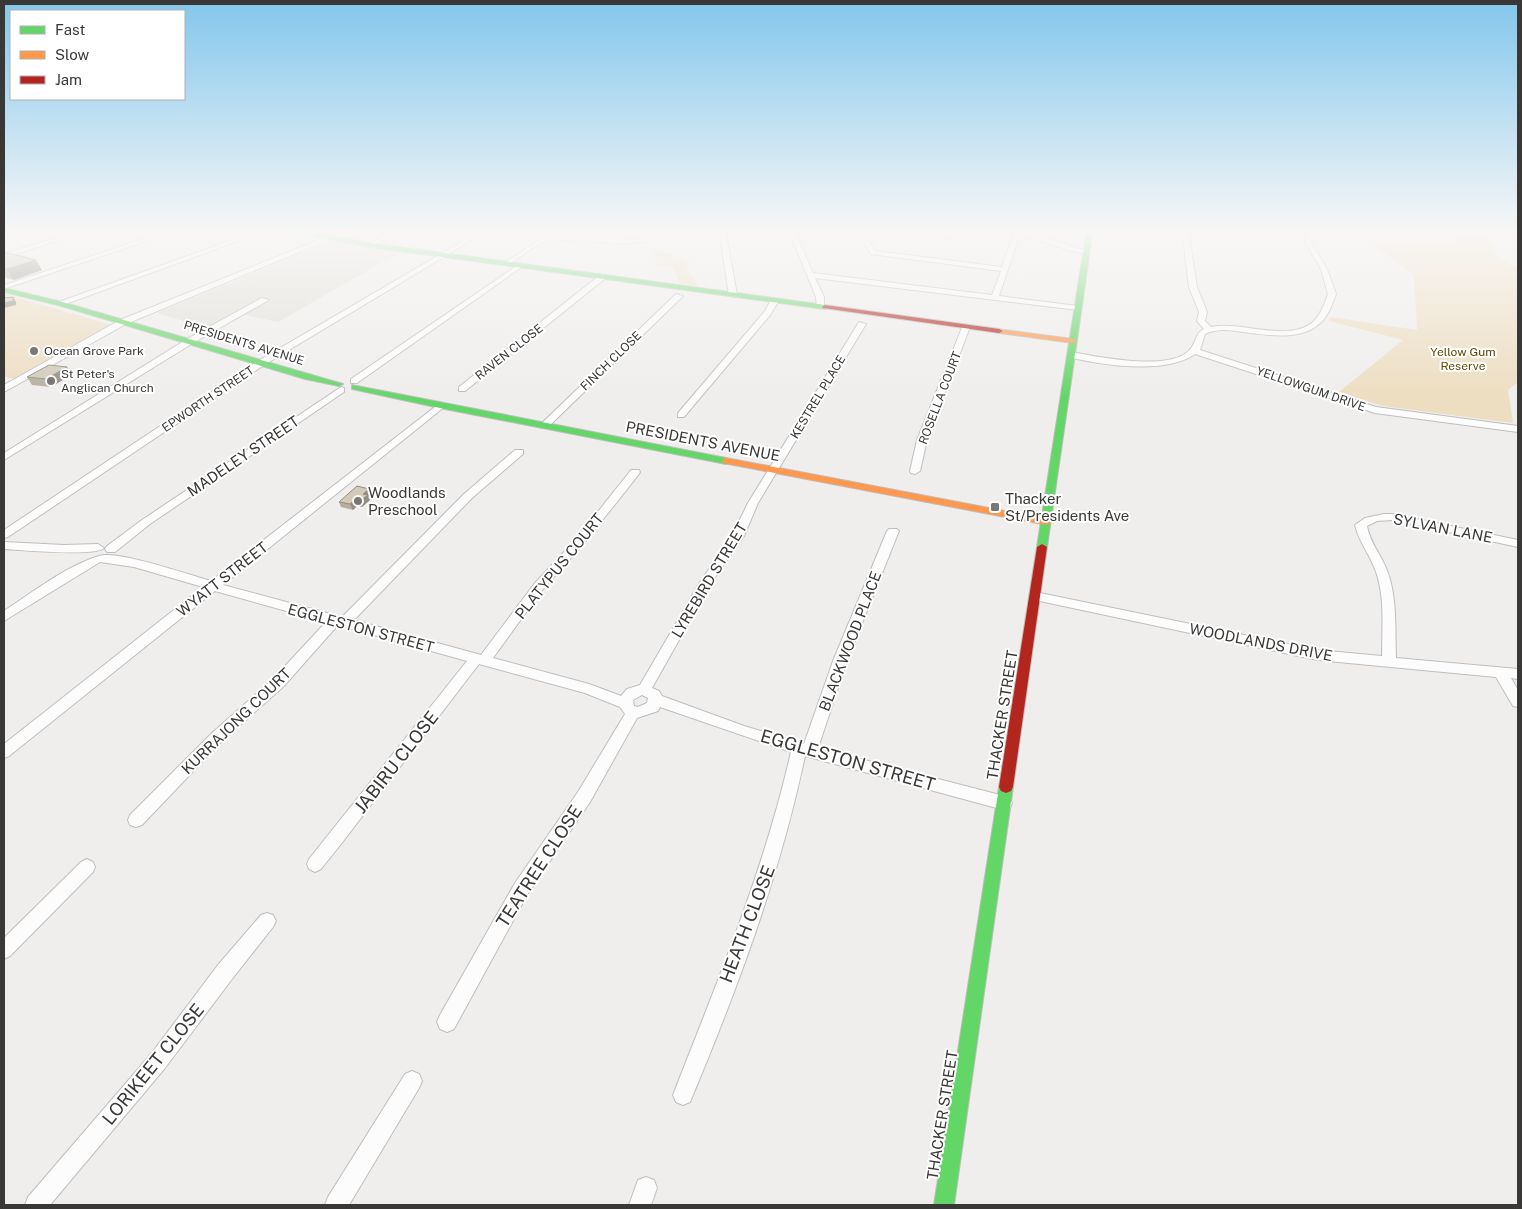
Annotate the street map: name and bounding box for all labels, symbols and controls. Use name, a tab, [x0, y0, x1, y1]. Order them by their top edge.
legend	[10, 10, 185, 100]
text: Fast	[55, 21, 85, 38]
text: Slow	[55, 46, 90, 63]
text: Jam	[55, 71, 82, 88]
street label: PRESIDENTS AVENUE	[182, 318, 306, 368]
street label: RAVEN CLOSE	[472, 321, 546, 383]
street label: FINCH CLOSE	[578, 328, 644, 394]
place label: Ocean Grove Park	[44, 344, 144, 358]
marker: Ocean Grove Park	[28, 345, 40, 357]
park label: Yellow Gum Reserve	[1430, 345, 1496, 373]
street label: ROSELLA COURT	[916, 350, 964, 446]
street label: KESTREL PLACE	[788, 353, 848, 441]
street label: EPWORTH STREET	[159, 363, 257, 435]
street label: YELLOWGUM DRIVE	[1255, 364, 1367, 414]
place label: St Peter's Anglican Church	[61, 367, 154, 395]
marker: St Peter's Anglican Church	[45, 375, 57, 387]
street label: MADELEY STREET	[184, 412, 302, 500]
street label: PRESIDENTS AVENUE	[625, 418, 781, 464]
place label: Woodlands Preschool	[368, 484, 446, 518]
place label: Thacker St/Presidents Ave	[1005, 490, 1129, 524]
marker: Woodlands Preschool	[352, 495, 364, 507]
marker: Thacker St/Presidents Ave	[989, 501, 1001, 513]
street label: PLATYPUS COURT	[511, 510, 607, 622]
street label: SYLVAN LANE	[1392, 510, 1494, 546]
street label: LYREBIRD STREET	[668, 519, 750, 641]
street label: WYATT STREET	[173, 538, 271, 620]
street label: BLACKWOOD PLACE	[816, 569, 884, 713]
street label: EGGLESTON STREET	[286, 600, 436, 656]
street label: WOODLANDS DRIVE	[1188, 620, 1334, 664]
street label: THACKER STREET	[983, 649, 1021, 781]
street label: KURRAJONG COURT	[178, 664, 294, 777]
street label: JABIRU CLOSE	[350, 707, 442, 817]
street label: EGGLESTON STREET	[758, 725, 938, 795]
street label: TEATREE CLOSE	[492, 801, 586, 931]
street label: HEATH CLOSE	[715, 863, 779, 985]
street label: LORIKEET CLOSE	[98, 999, 208, 1129]
street label: THACKER STREET	[923, 1049, 961, 1181]

